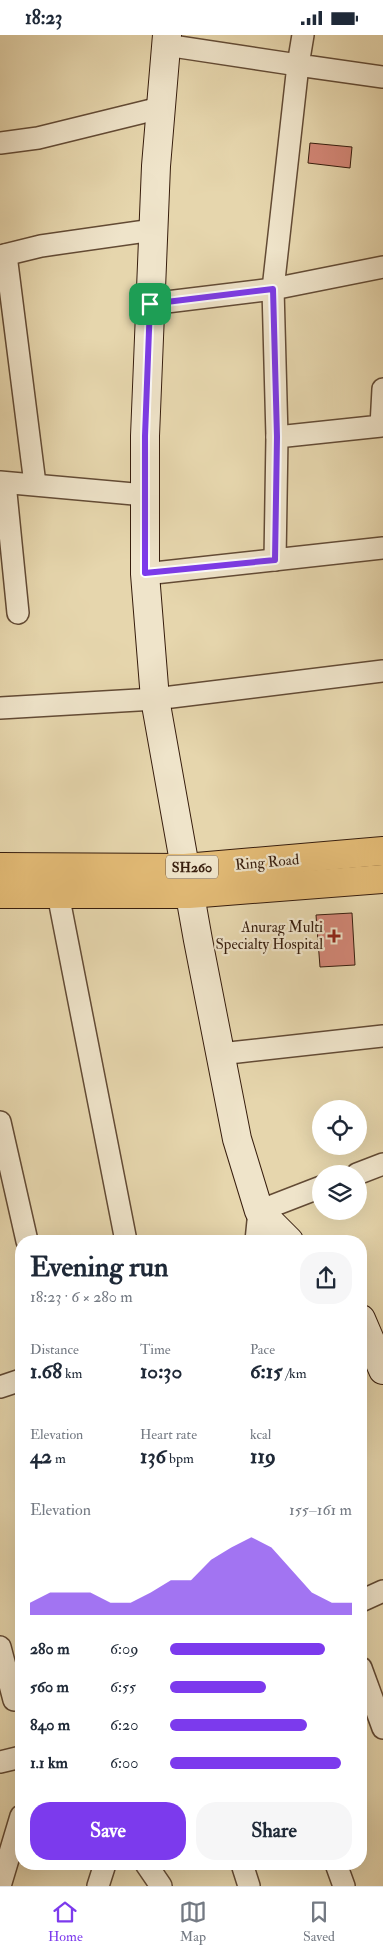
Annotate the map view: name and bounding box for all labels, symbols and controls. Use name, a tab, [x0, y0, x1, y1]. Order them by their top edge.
text: 18:23	[25, 6, 62, 30]
pin	[129, 283, 171, 325]
icon: arrive	[136, 290, 164, 318]
street label: Ring Road	[234, 850, 301, 875]
road number: SH260	[166, 855, 218, 879]
place label: Anurag Multi Specialty Hospital	[215, 918, 323, 955]
marker: Anurag Multi Specialty Hospital	[327, 929, 341, 943]
map controls	[312, 1100, 367, 1220]
button: locate	[312, 1100, 367, 1155]
button: layers	[312, 1165, 367, 1220]
text: Evening run	[30, 1250, 168, 1285]
button: share	[300, 1252, 352, 1304]
text: 18:23 · 6 × 280 m	[30, 1287, 133, 1307]
text: Distance	[30, 1341, 79, 1358]
text: Time	[140, 1341, 171, 1358]
text: Pace	[250, 1341, 275, 1358]
text: 1.68	[30, 1358, 62, 1385]
text: 10:30	[140, 1358, 182, 1385]
text: 6:15	[250, 1358, 282, 1385]
text: km	[62, 1365, 82, 1382]
text: /km	[282, 1365, 307, 1382]
text: Elevation	[30, 1426, 83, 1443]
text: Heart rate	[140, 1426, 197, 1443]
text: kcal	[250, 1426, 271, 1443]
text: 42	[30, 1443, 52, 1470]
text: 136	[140, 1443, 166, 1470]
text: 119	[250, 1443, 276, 1470]
text: m	[52, 1450, 66, 1467]
text: bpm	[166, 1450, 194, 1467]
text: Elevation	[30, 1500, 91, 1520]
text: 155–161 m	[289, 1500, 352, 1520]
text: 280 m	[30, 1639, 70, 1659]
text: 6:09	[110, 1639, 138, 1659]
text: 560 m	[30, 1677, 69, 1697]
text: 6:55	[110, 1677, 136, 1697]
text: 840 m	[30, 1715, 70, 1735]
text: 6:20	[110, 1715, 138, 1735]
text: 1.1 km	[30, 1753, 68, 1773]
text: 6:00	[110, 1753, 138, 1773]
button: Save	[30, 1802, 186, 1860]
button: Share	[196, 1802, 352, 1860]
tab: Home	[48, 1898, 83, 1945]
tab: Map	[179, 1898, 207, 1945]
tab: Saved	[303, 1898, 335, 1945]

